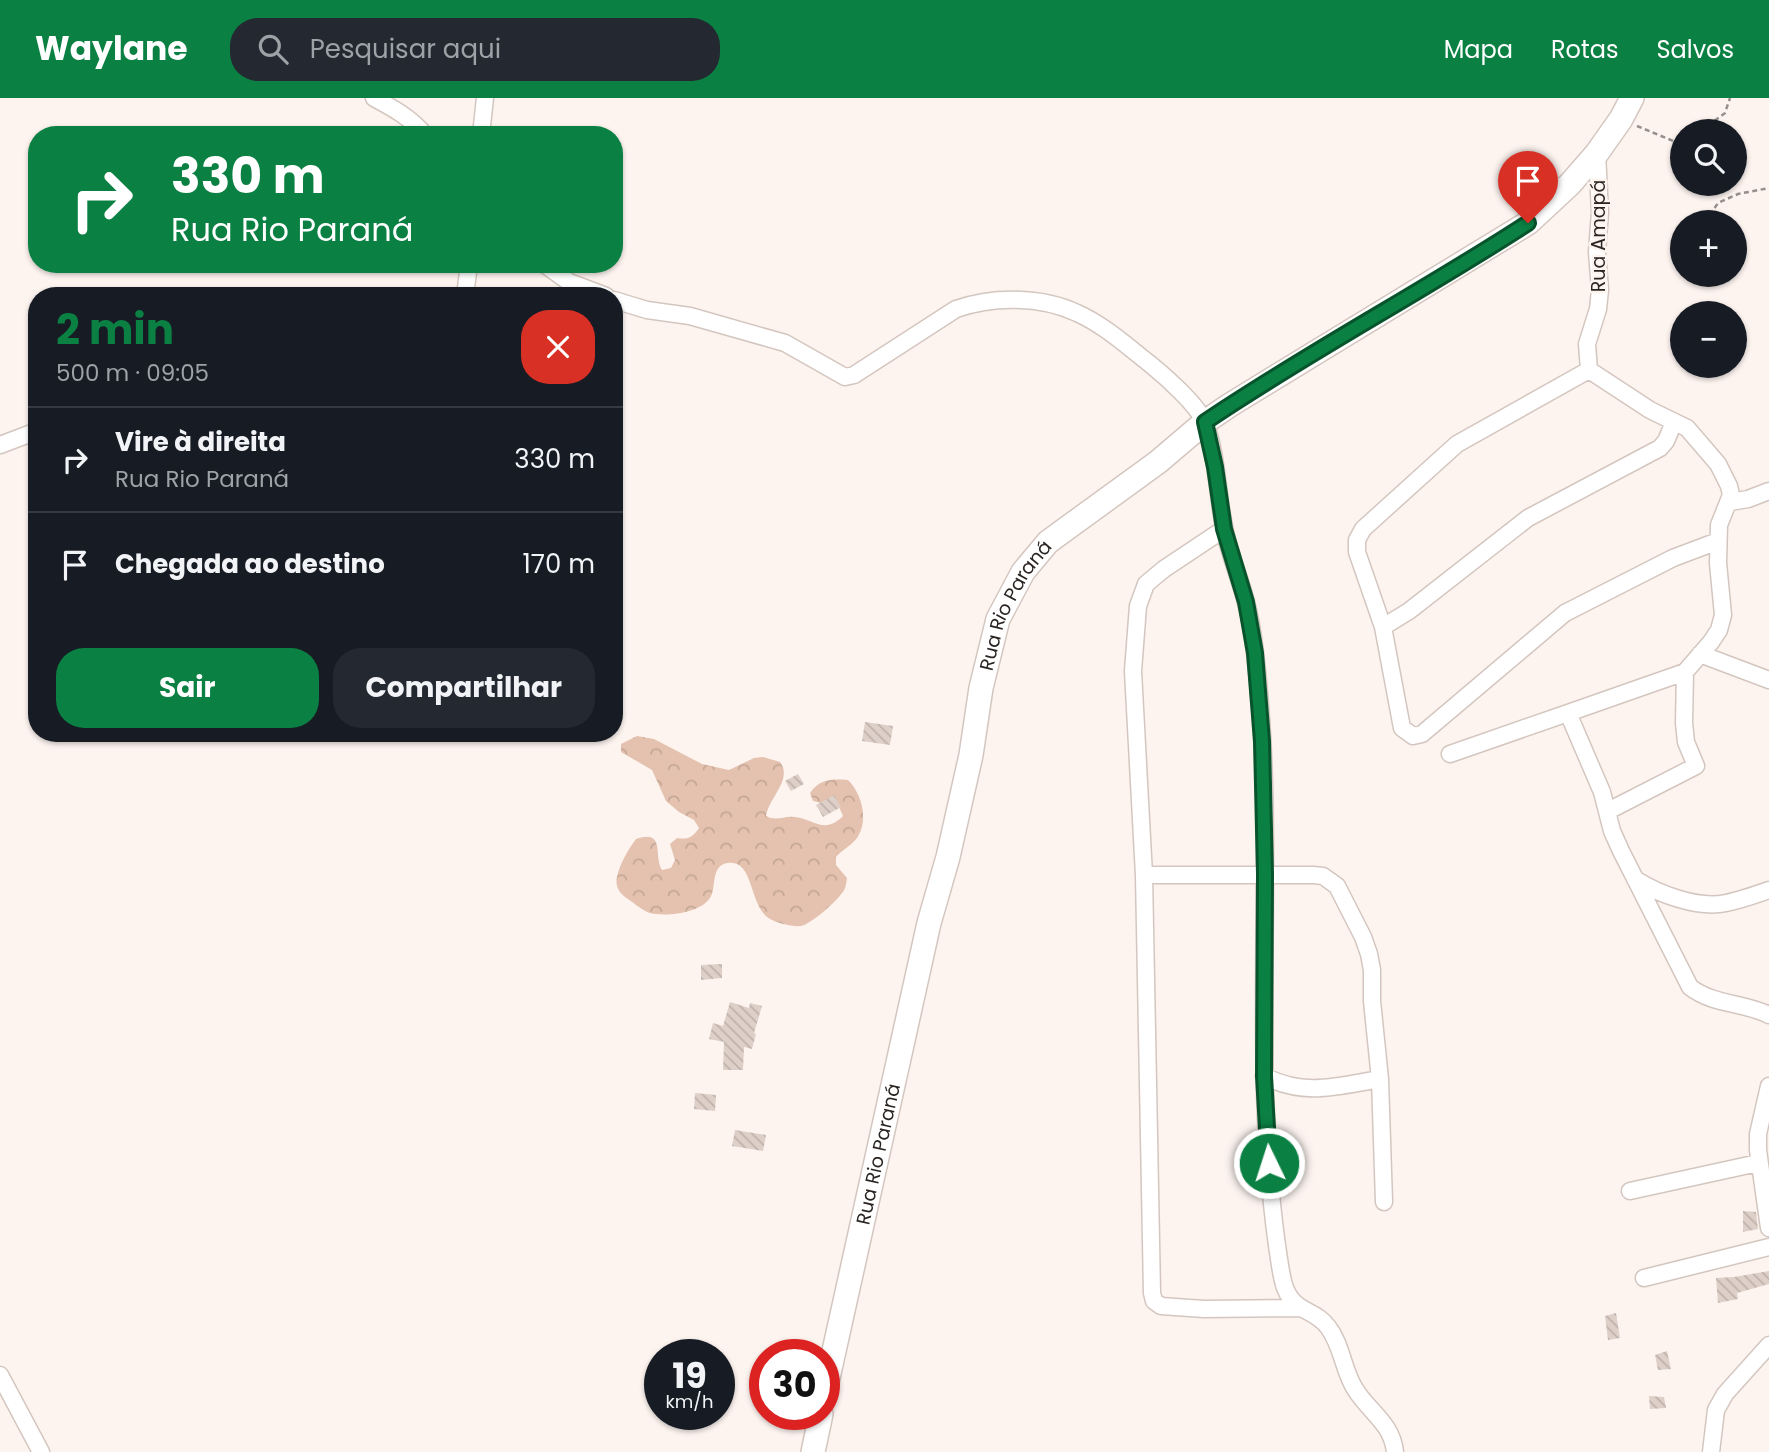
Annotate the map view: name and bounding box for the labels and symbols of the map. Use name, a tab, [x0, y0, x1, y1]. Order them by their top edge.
pin	[1498, 151, 1558, 223]
street label: Rua Amapá	[1585, 180, 1612, 292]
street label: Rua Rio Paraná	[973, 534, 1058, 673]
street label: Rua Rio Paraná	[849, 1081, 907, 1227]
position arrow	[1232, 1126, 1306, 1200]
speed limit sign: 30	[749, 1339, 840, 1430]

